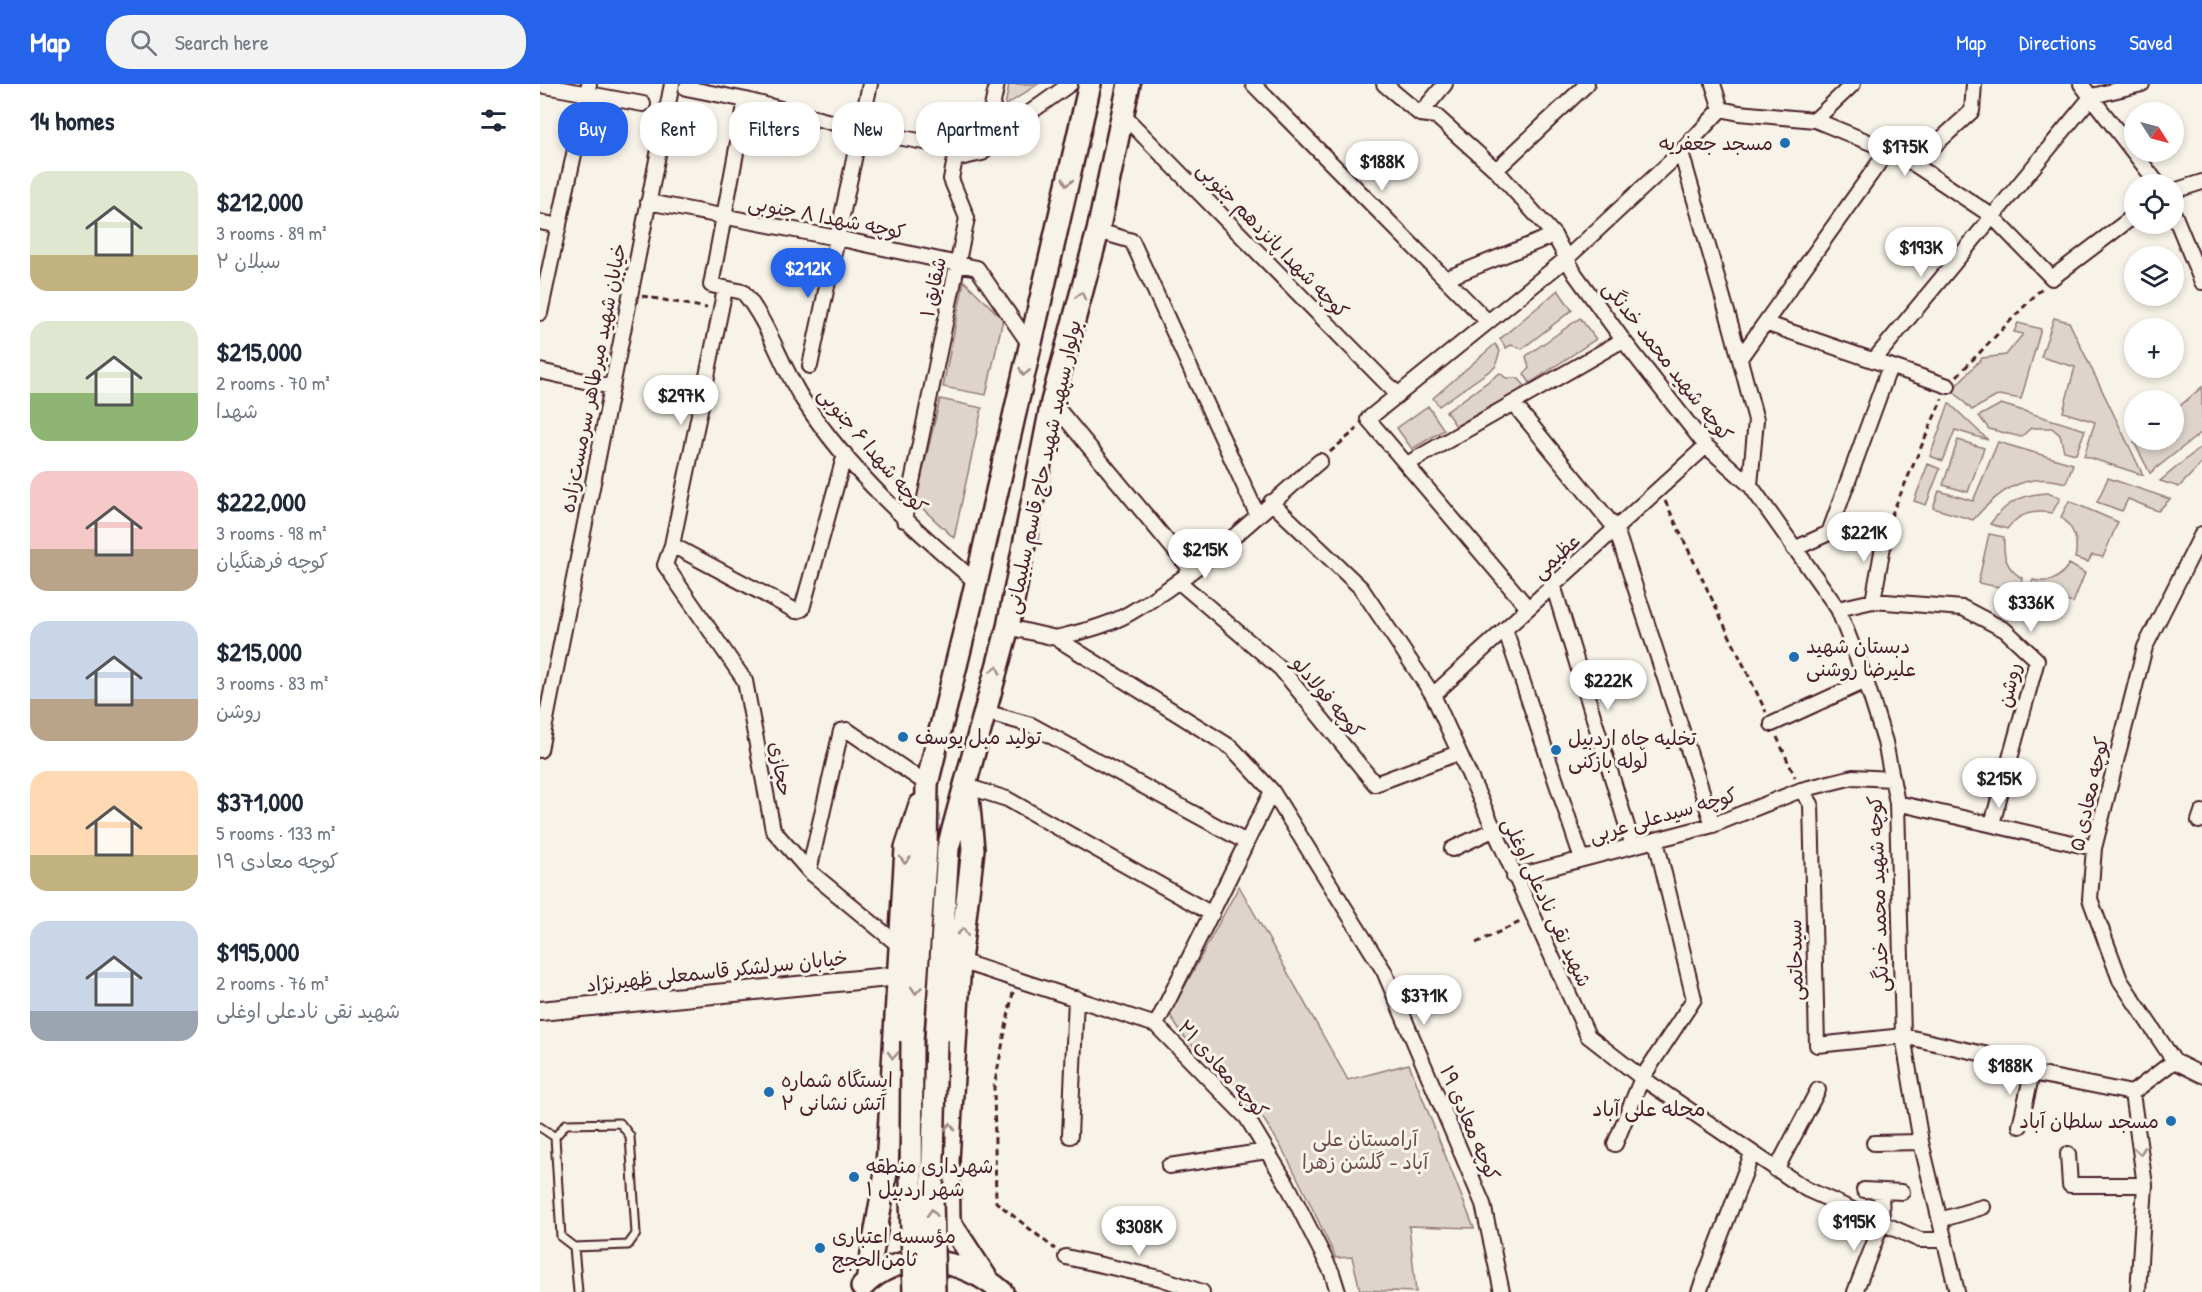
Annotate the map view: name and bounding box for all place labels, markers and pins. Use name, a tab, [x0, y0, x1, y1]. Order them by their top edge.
pin: $175K	[1863, 126, 1947, 177]
place label: مسجد جعفریه	[1659, 129, 1773, 156]
marker: مسجد جعفریه	[1778, 136, 1792, 150]
pin: $188K	[1340, 141, 1424, 192]
pin: $193K	[1879, 227, 1963, 278]
pin: $212K	[766, 248, 850, 299]
pin: $297K	[639, 375, 723, 426]
pin: $221K	[1822, 512, 1906, 563]
pin: $215K	[1163, 529, 1247, 580]
pin: $336K	[1989, 582, 2073, 633]
place label: دبستان شهید علیرضا روشنی	[1806, 632, 1916, 682]
marker: دبستان شهید علیرضا روشنی	[1787, 650, 1801, 664]
pin: $222K	[1566, 660, 1650, 711]
place label: تولید مبل یوسف	[915, 723, 1042, 750]
place label: تخلیه چاه اردبیل لوله بازکنی	[1568, 724, 1697, 774]
marker: تولید مبل یوسف	[896, 730, 910, 744]
marker: تخلیه چاه اردبیل لوله بازکنی	[1549, 743, 1563, 757]
pin: $215K	[1957, 758, 2041, 809]
pin: $371K	[1382, 975, 1466, 1026]
pin: $188K	[1968, 1045, 2052, 1096]
place label: ایستگاه شماره ۲ آتش نشانی	[781, 1066, 893, 1116]
marker: ایستگاه شماره ۲ آتش نشانی	[762, 1085, 776, 1099]
place label: مسجد سلطان آباد	[2019, 1107, 2159, 1134]
marker: مسجد سلطان آباد	[2164, 1114, 2178, 1128]
place label: شهرداری منطقه ۱ شهر اردبیل	[866, 1152, 994, 1202]
marker: شهرداری منطقه ۱ شهر اردبیل	[847, 1170, 861, 1184]
pin: $195K	[1812, 1201, 1896, 1252]
pin: $308K	[1097, 1206, 1181, 1257]
place label: مؤسسه اعتباری ثامن‌الحجج	[832, 1222, 956, 1273]
marker: مؤسسه اعتباری ثامن‌الحجج	[813, 1241, 827, 1255]

